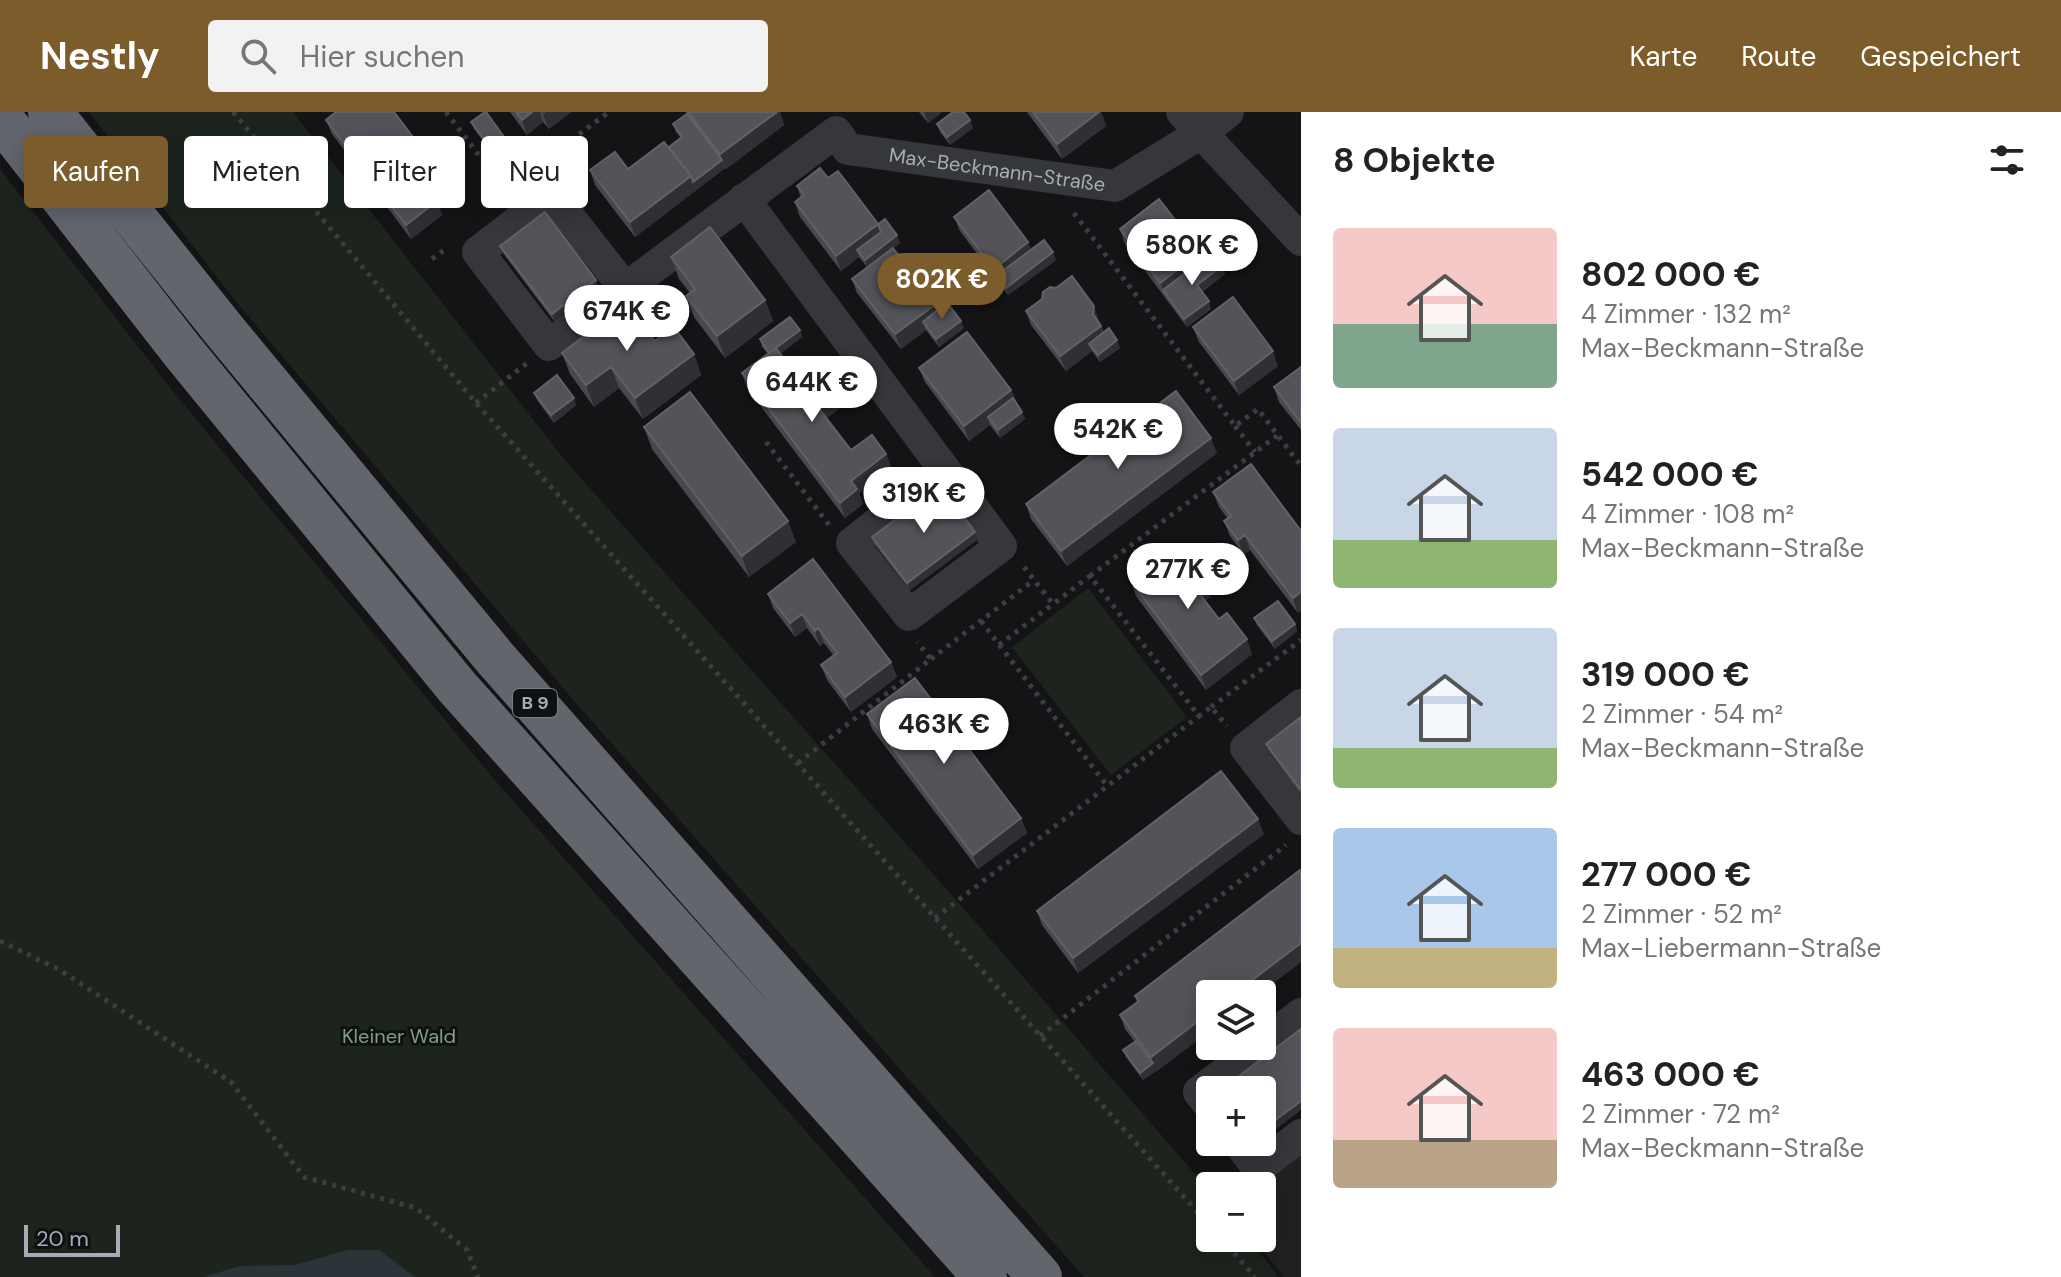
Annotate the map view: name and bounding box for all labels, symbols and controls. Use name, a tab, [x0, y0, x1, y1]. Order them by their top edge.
search box	[208, 20, 768, 92]
text: Nestly	[40, 31, 160, 81]
icon: search	[236, 34, 280, 78]
text: Hier suchen	[300, 37, 464, 76]
text: Karte	[1630, 38, 1697, 75]
text: Route	[1741, 38, 1816, 75]
text: Gespeichert	[1860, 38, 2021, 75]
chip: Kaufen	[24, 136, 168, 208]
chip: Mieten	[184, 136, 328, 208]
chip: Filter	[344, 136, 465, 208]
chip: Neu	[481, 136, 588, 208]
text: 8 Objekte	[1333, 138, 1496, 183]
icon: filters	[1985, 138, 2029, 182]
street label: Max-Beckmann-Straße	[887, 142, 1107, 198]
pin: 580K €	[1127, 219, 1257, 287]
text: 580K €	[1145, 228, 1239, 262]
text: 802 000 €	[1581, 252, 1761, 297]
pin: 802K €	[877, 253, 1007, 321]
icon: home	[1397, 260, 1493, 356]
text: 802K €	[895, 262, 989, 296]
pin: 674K €	[562, 285, 692, 353]
text: 674K €	[582, 294, 672, 328]
text: 4 Zimmer · 132 m²	[1581, 297, 1791, 331]
text: Max-Beckmann-Straße	[1581, 331, 1864, 365]
pin: 644K €	[747, 356, 877, 424]
text: 644K €	[765, 365, 859, 399]
pin: 542K €	[1053, 403, 1183, 471]
text: 542K €	[1072, 412, 1164, 446]
text: 542 000 €	[1581, 452, 1759, 497]
icon: home	[1397, 460, 1493, 556]
pin: 319K €	[859, 467, 989, 535]
text: 319K €	[881, 476, 967, 510]
text: 4 Zimmer · 108 m²	[1581, 497, 1794, 531]
text: Max-Beckmann-Straße	[1581, 531, 1864, 565]
pin: 277K €	[1123, 543, 1253, 611]
text: 277K €	[1145, 552, 1231, 586]
text: 319 000 €	[1581, 652, 1750, 697]
icon: home	[1397, 660, 1493, 756]
road number: B 9	[513, 689, 557, 717]
text: 2 Zimmer · 54 m²	[1581, 697, 1783, 731]
pin: 463K €	[879, 698, 1009, 766]
text: 463K €	[898, 707, 990, 741]
text: Max-Beckmann-Straße	[1581, 731, 1864, 765]
text: 277 000 €	[1581, 852, 1752, 897]
icon: home	[1397, 860, 1493, 956]
text: 2 Zimmer · 52 m²	[1581, 897, 1782, 931]
text: Max-Liebermann-Straße	[1581, 931, 1881, 965]
map controls	[1196, 980, 1276, 1252]
button: layers	[1196, 980, 1276, 1060]
park label: Kleiner Wald	[342, 1023, 456, 1049]
text: 463 000 €	[1581, 1052, 1760, 1097]
icon: home	[1397, 1060, 1493, 1156]
button: +	[1196, 1076, 1276, 1156]
text: 2 Zimmer · 72 m²	[1581, 1097, 1780, 1131]
text: Max-Beckmann-Straße	[1581, 1131, 1864, 1165]
button: −	[1196, 1172, 1276, 1252]
scale bar	[24, 1221, 120, 1257]
text: 20 m	[36, 1224, 89, 1253]

